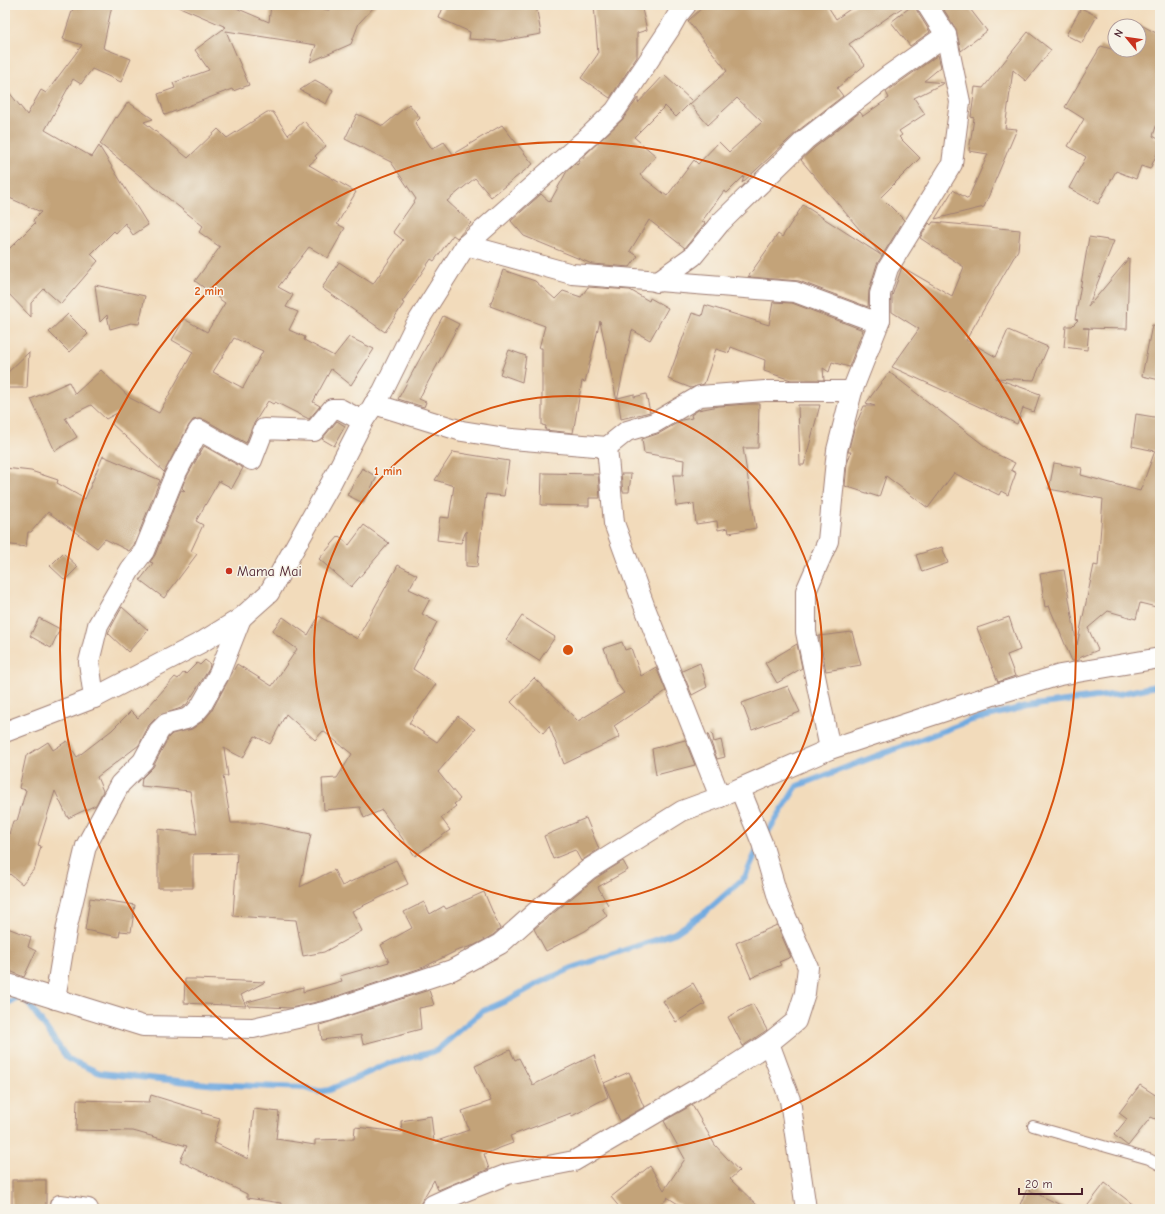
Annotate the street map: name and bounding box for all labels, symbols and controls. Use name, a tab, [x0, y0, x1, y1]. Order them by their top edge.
north arrow	[1107, 18, 1147, 58]
text: N	[1111, 27, 1126, 40]
text: 2 min	[194, 284, 224, 298]
text: 1 min	[374, 464, 402, 478]
place label: Mama Mai	[237, 563, 302, 580]
marker: Mama Mai	[224, 566, 234, 576]
centre of rings	[561, 643, 575, 657]
scale bar	[1019, 1170, 1082, 1196]
text: 20 m	[1025, 1177, 1053, 1191]

